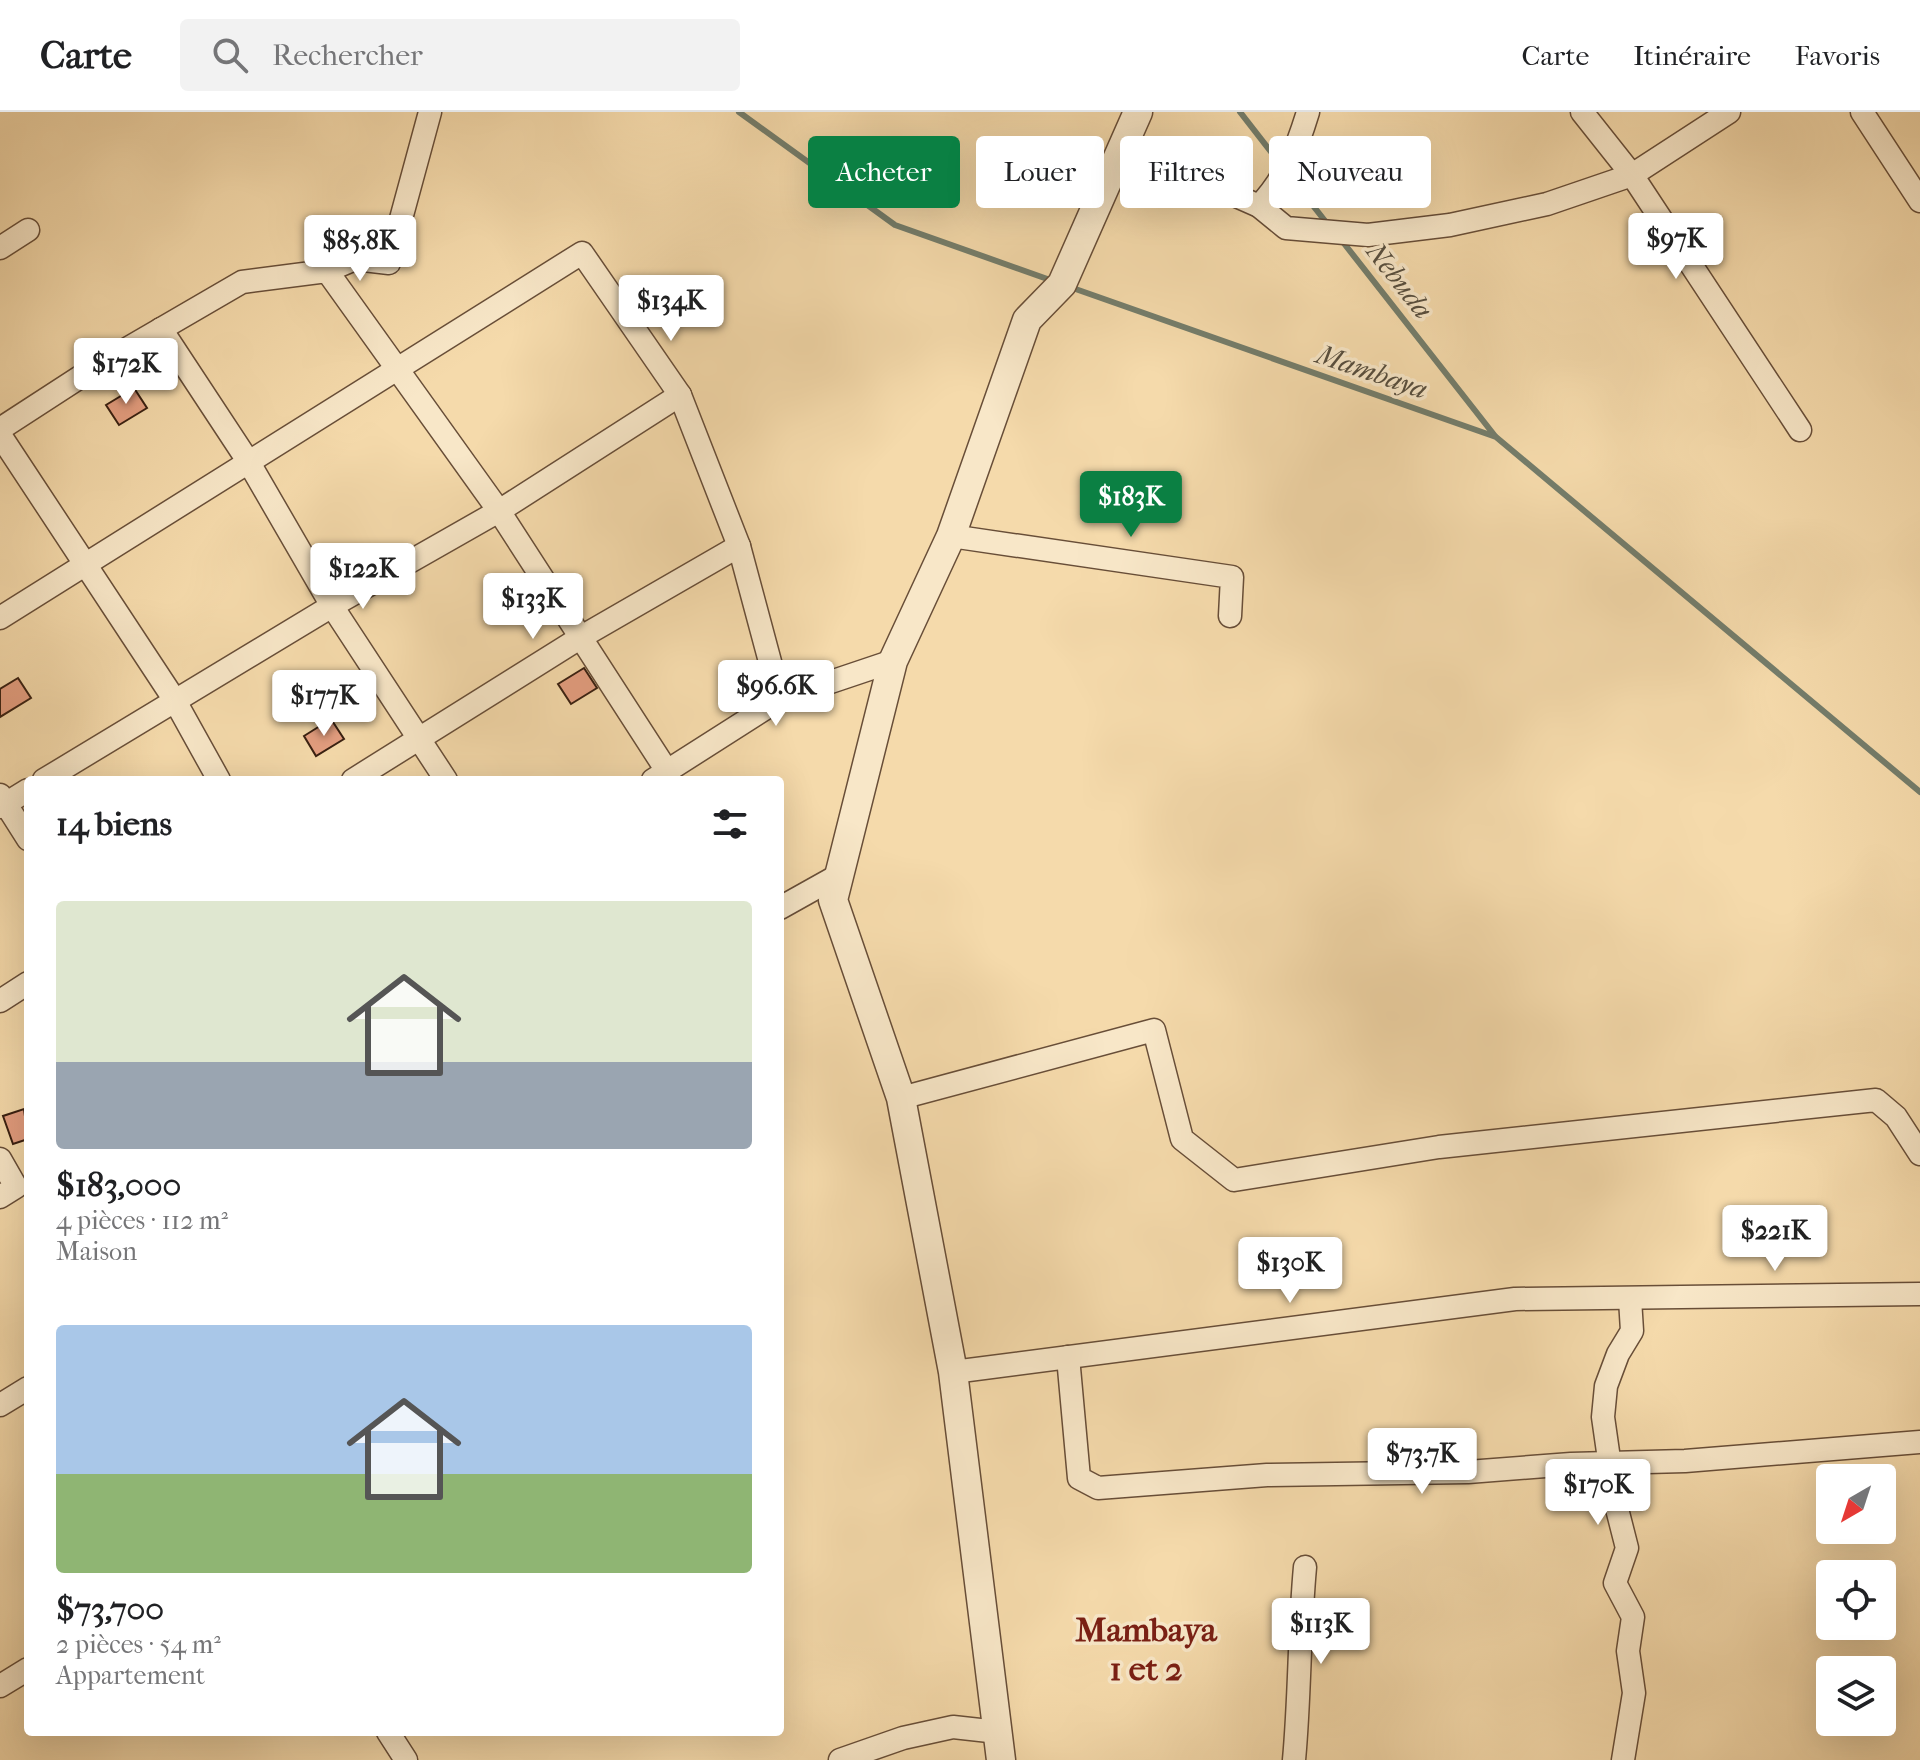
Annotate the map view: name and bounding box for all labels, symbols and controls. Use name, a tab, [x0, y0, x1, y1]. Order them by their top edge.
search box	[180, 19, 740, 91]
text: Carte	[40, 33, 132, 78]
icon: search	[208, 33, 252, 77]
text: Rechercher	[272, 38, 423, 73]
text: Carte	[1522, 39, 1589, 72]
text: Itinéraire	[1633, 39, 1751, 72]
text: Favoris	[1795, 39, 1880, 72]
chip: Acheter	[808, 136, 960, 208]
chip: Louer	[976, 136, 1104, 208]
chip: Filtres	[1120, 136, 1253, 208]
chip: Nouveau	[1269, 136, 1431, 208]
pin: $97K	[1629, 213, 1723, 281]
pin: $85.8K	[295, 215, 425, 283]
text: $97K	[1646, 223, 1706, 254]
text: $85.8K	[322, 225, 398, 256]
water label: Nebuda	[1359, 235, 1440, 325]
pin: $134K	[615, 275, 727, 343]
text: $134K	[637, 285, 705, 316]
water label: Mambaya	[1310, 337, 1432, 406]
pin: $172K	[70, 338, 182, 406]
text: $172K	[92, 348, 160, 379]
pin: $183K	[1075, 471, 1187, 539]
text: $183K	[1098, 481, 1164, 512]
pin: $122K	[307, 543, 419, 611]
text: $122K	[328, 553, 398, 584]
pin: $133K	[477, 573, 589, 641]
text: $133K	[501, 583, 565, 614]
pin: $96.6K	[711, 660, 841, 728]
pin: $177K	[268, 670, 380, 738]
text: $96.6K	[736, 670, 816, 701]
text: $177K	[290, 680, 358, 711]
icon: filters	[708, 802, 752, 846]
text: 14 biens	[56, 804, 172, 844]
icon: home	[332, 953, 476, 1097]
text: $183,000	[56, 1165, 181, 1205]
text: 4 pièces · 112 m²	[56, 1205, 228, 1236]
pin: $221K	[1719, 1205, 1831, 1273]
text: $221K	[1740, 1215, 1810, 1246]
text: Maison	[56, 1236, 137, 1267]
pin: $130K	[1234, 1237, 1346, 1305]
text: $130K	[1256, 1247, 1324, 1278]
icon: home	[332, 1377, 476, 1521]
pin: $73.7K	[1357, 1428, 1487, 1496]
text: $73.7K	[1386, 1438, 1458, 1469]
pin: $170K	[1542, 1459, 1654, 1527]
north arrow	[1816, 1464, 1896, 1544]
map controls	[1816, 1464, 1896, 1736]
text: $170K	[1563, 1469, 1633, 1500]
button: locate	[1816, 1560, 1896, 1640]
text: $73,700	[56, 1589, 164, 1629]
pin: $113K	[1265, 1598, 1377, 1666]
text: $113K	[1290, 1608, 1352, 1639]
district label: Mambaya 1 et 2	[1075, 1610, 1218, 1689]
text: 2 pièces · 54 m²	[56, 1629, 221, 1660]
button: layers	[1816, 1656, 1896, 1736]
text: Appartement	[56, 1660, 205, 1691]

